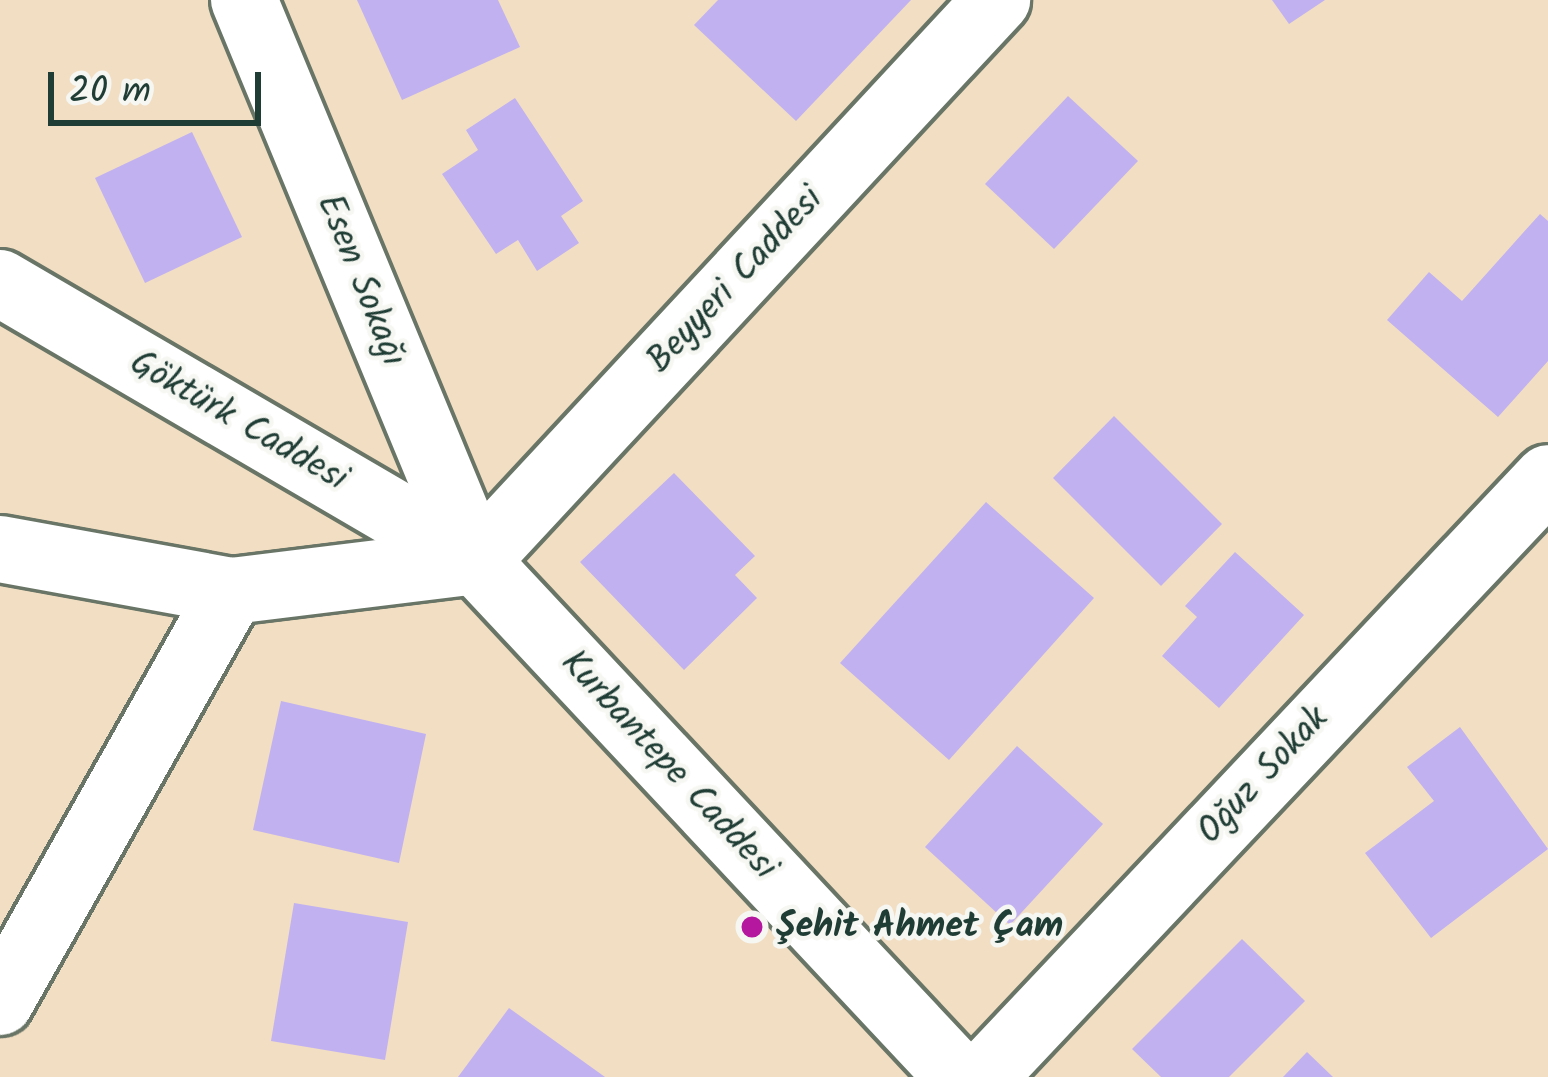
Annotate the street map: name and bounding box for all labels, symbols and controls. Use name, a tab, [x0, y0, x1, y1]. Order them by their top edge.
scale bar	[54, 48, 267, 122]
text: 20 m	[69, 64, 151, 121]
street label: Beyyeri Caddesi	[639, 179, 833, 383]
street label: Esen Sokağı	[306, 189, 414, 373]
street label: Göktürk Caddesi	[122, 342, 354, 502]
street label: Kurbantepe Caddesi	[551, 642, 785, 890]
street label: Oğuz Sokak	[1189, 698, 1339, 854]
place label: Şehit Ahmet Çam	[776, 905, 1063, 949]
marker: Şehit Ahmet Çam	[739, 914, 765, 940]

